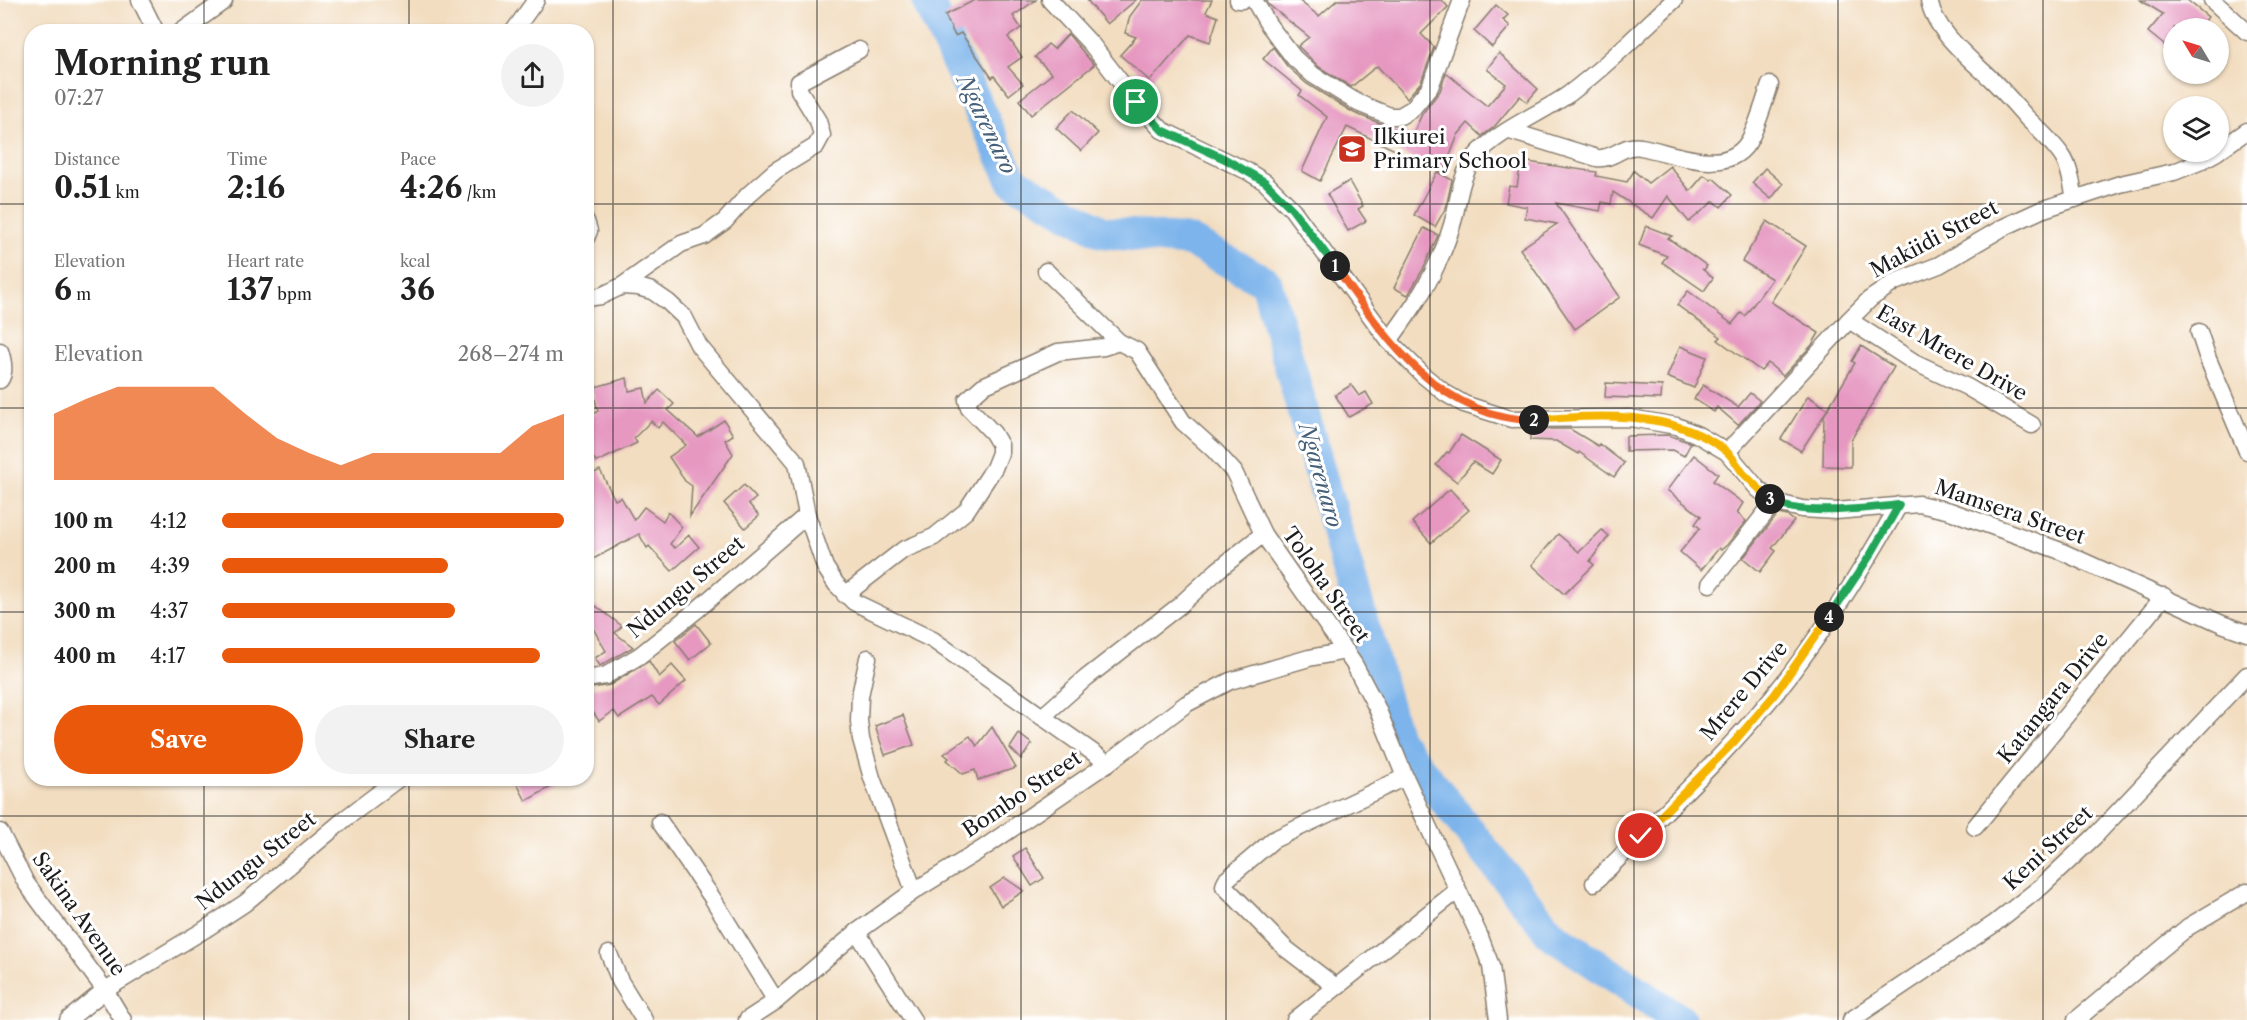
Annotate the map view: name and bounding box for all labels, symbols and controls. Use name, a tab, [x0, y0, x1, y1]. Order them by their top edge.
north arrow	[2163, 18, 2229, 84]
map controls	[2163, 18, 2229, 162]
text: Morning run	[54, 43, 270, 84]
button: share	[501, 44, 564, 107]
water label: Ngarenaro	[950, 68, 1022, 178]
pin	[1110, 76, 1161, 127]
icon: arrive	[1119, 85, 1152, 118]
text: 07:27	[54, 86, 104, 110]
button: layers	[2163, 96, 2229, 162]
place label: Ilkiurei Primary School	[1373, 124, 1527, 173]
school or university icon: Ilkiurei Primary School	[1336, 133, 1368, 165]
text: Distance	[54, 149, 120, 169]
text: Time	[227, 149, 267, 169]
text: Pace	[400, 149, 436, 169]
text: 0.51	[54, 169, 111, 206]
text: 2:16	[227, 169, 285, 206]
text: 4:26	[400, 169, 462, 206]
text: km	[111, 182, 140, 202]
text: /km	[462, 182, 497, 202]
street label: Makiidi Street	[1865, 194, 2003, 283]
text: Elevation	[54, 251, 125, 271]
text: Heart rate	[227, 251, 304, 271]
text: kcal	[400, 251, 430, 271]
pin: 1	[1320, 251, 1350, 281]
text: 1	[1331, 256, 1339, 276]
text: 6	[54, 271, 72, 308]
text: 137	[227, 271, 273, 308]
text: 36	[400, 271, 435, 308]
text: m	[72, 284, 91, 304]
text: bpm	[273, 284, 312, 304]
street label: East Mrere Drive	[1873, 299, 2032, 406]
text: Elevation	[54, 342, 143, 366]
text: 268–274 m	[458, 342, 564, 366]
pin: 2	[1519, 405, 1549, 435]
text: 2	[1529, 410, 1539, 430]
water label: Ngarenaro	[1292, 418, 1348, 531]
street label: Mamsera Street	[1932, 474, 2089, 549]
pin: 3	[1755, 484, 1785, 514]
text: 3	[1765, 489, 1775, 509]
text: 100 m	[54, 509, 113, 533]
text: 4:12	[150, 509, 187, 533]
street label: Toloha Street	[1278, 522, 1376, 648]
street label: Ndungu Street	[622, 530, 750, 643]
text: 200 m	[54, 554, 116, 578]
text: 4:39	[150, 554, 190, 578]
text: 300 m	[54, 599, 116, 623]
text: 4:37	[150, 599, 188, 623]
pin: 4	[1814, 602, 1844, 632]
text: 4	[1824, 607, 1834, 627]
street label: Katangara Drive	[1992, 627, 2113, 768]
street label: Mrere Drive	[1695, 636, 1792, 745]
text: 400 m	[54, 644, 116, 668]
text: 4:17	[150, 644, 185, 668]
button: Save	[54, 705, 303, 774]
button: Share	[315, 705, 564, 774]
street label: Bombo Street	[958, 744, 1086, 842]
street label: Keni Street	[1998, 800, 2098, 895]
street label: Ndungu Street	[191, 806, 321, 915]
pin	[1615, 810, 1666, 861]
icon: check	[1624, 819, 1657, 852]
street label: Sakina Avenue	[27, 847, 131, 980]

